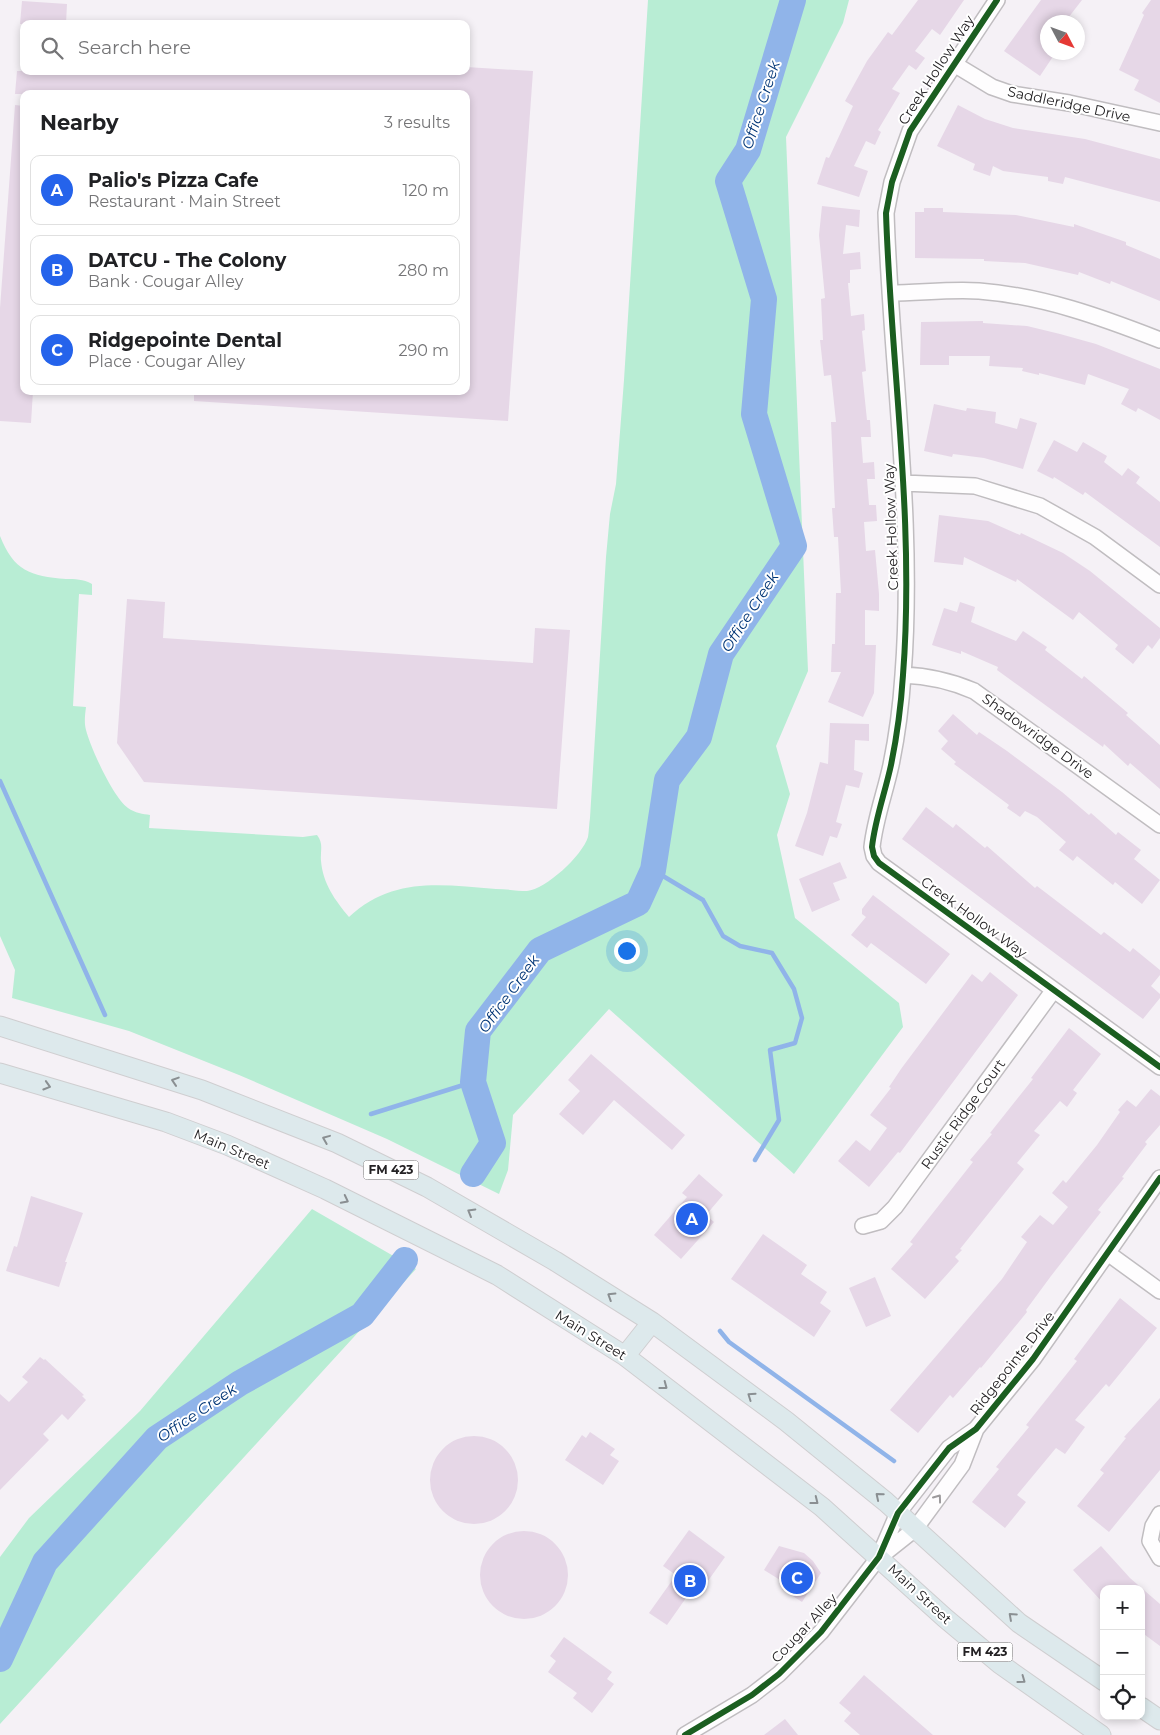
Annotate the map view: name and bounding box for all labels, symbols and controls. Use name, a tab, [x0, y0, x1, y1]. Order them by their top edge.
street label: Creek Hollow Way	[894, 12, 978, 128]
north arrow	[1040, 15, 1085, 60]
search box	[20, 20, 470, 75]
icon: search	[38, 34, 66, 62]
text: Search here	[78, 36, 191, 59]
water label: Office Creek	[737, 57, 784, 151]
street label: Saddleridge Drive	[1006, 82, 1132, 126]
text: Nearby	[40, 110, 119, 135]
text: 3 results	[384, 113, 450, 132]
text: Palio's Pizza Cafe	[88, 169, 259, 192]
text: A	[51, 181, 63, 200]
text: 120 m	[402, 181, 449, 200]
text: Restaurant · Main Street	[88, 192, 281, 211]
text: DATCU - The Colony	[88, 249, 286, 272]
text: B	[51, 261, 63, 280]
text: 280 m	[398, 261, 449, 280]
text: Bank · Cougar Alley	[88, 272, 243, 291]
text: Ridgepointe Dental	[88, 329, 282, 352]
text: C	[51, 341, 63, 360]
text: 290 m	[398, 341, 449, 360]
text: Place · Cougar Alley	[88, 352, 245, 371]
street label: Creek Hollow Way	[880, 463, 902, 591]
water label: Office Creek	[717, 567, 783, 655]
street label: Shadowridge Drive	[979, 689, 1097, 783]
street label: Creek Hollow Way	[917, 872, 1031, 962]
your location	[614, 938, 640, 964]
water label: Office Creek	[474, 950, 544, 1036]
street label: Rustic Ridge Court	[917, 1055, 1009, 1173]
one-way arrow	[171, 1077, 179, 1087]
one-way arrow	[42, 1080, 51, 1090]
street label: Main Street	[191, 1125, 273, 1173]
one-way arrow	[322, 1135, 331, 1146]
road number: FM 423	[364, 1160, 418, 1180]
one-way arrow	[340, 1194, 349, 1204]
pin: A	[676, 1200, 708, 1238]
one-way arrow	[468, 1209, 477, 1219]
one-way arrow	[607, 1293, 616, 1302]
street label: Main Street	[552, 1306, 630, 1364]
street label: Ridgepointe Drive	[966, 1307, 1058, 1419]
water label: Office Creek	[153, 1378, 241, 1446]
one-way arrow	[658, 1380, 667, 1388]
one-way arrow	[747, 1393, 757, 1402]
one-way arrow	[876, 1493, 885, 1502]
one-way arrow	[932, 1494, 941, 1504]
one-way arrow	[809, 1495, 818, 1504]
pin: C	[781, 1559, 813, 1597]
street label: Main Street	[884, 1560, 956, 1628]
pin: B	[674, 1562, 706, 1600]
map controls	[1100, 1585, 1145, 1720]
button: +	[1100, 1585, 1145, 1630]
street label: Cougar Alley	[767, 1589, 841, 1666]
one-way arrow	[1008, 1613, 1017, 1622]
button: −	[1100, 1630, 1145, 1675]
road number: FM 423	[958, 1642, 1012, 1661]
one-way arrow	[1016, 1674, 1026, 1683]
button: locate	[1100, 1675, 1145, 1720]

